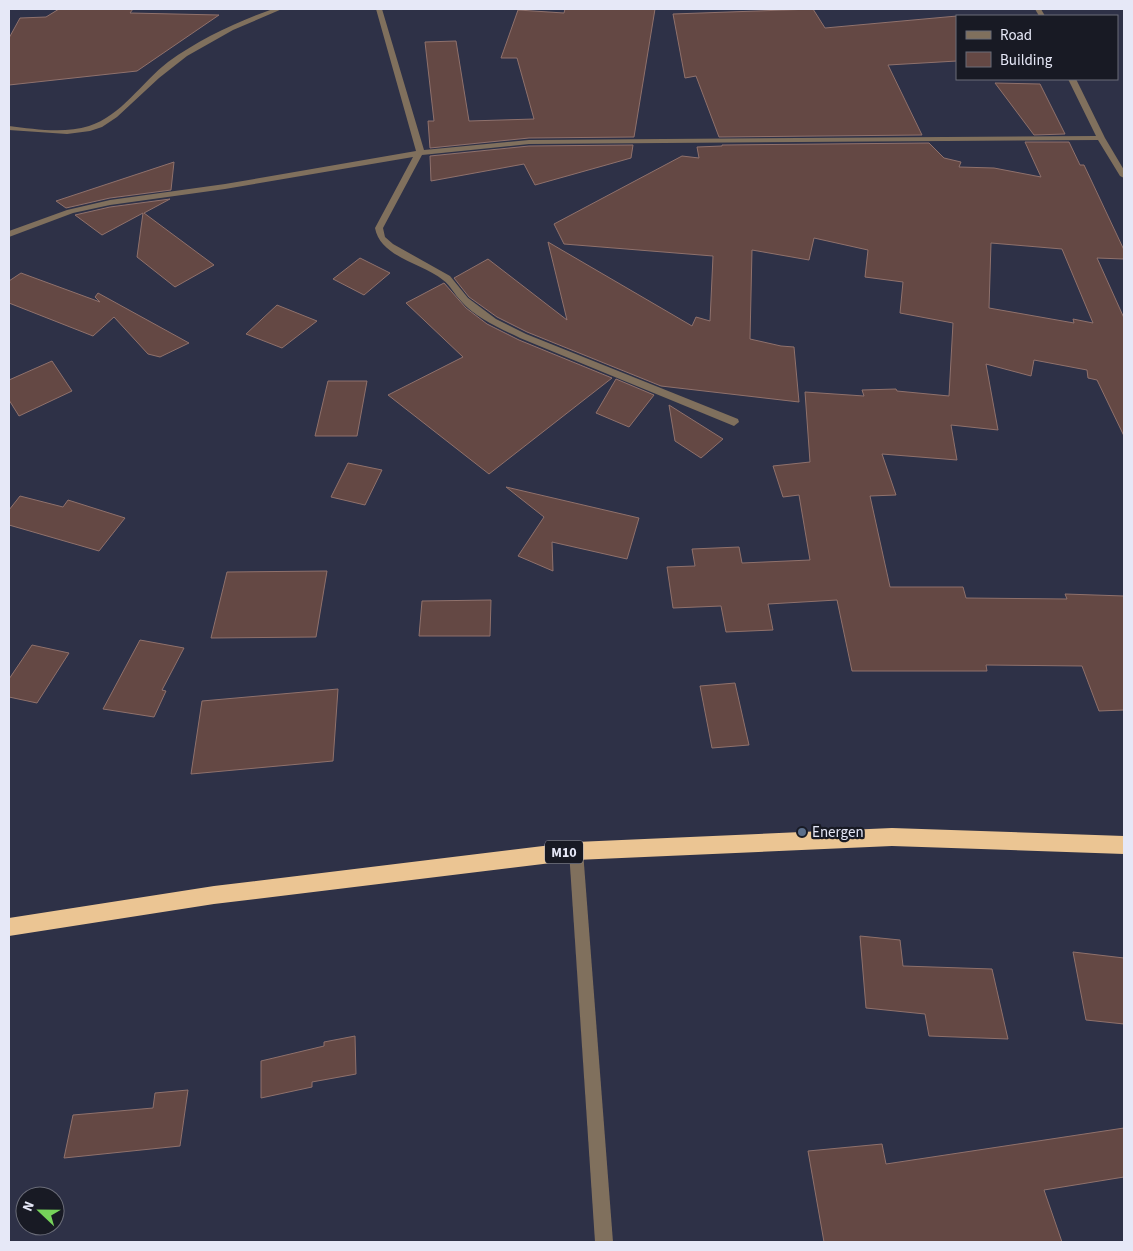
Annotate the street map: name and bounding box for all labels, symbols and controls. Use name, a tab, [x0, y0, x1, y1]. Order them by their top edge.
legend	[956, 15, 1118, 80]
text: Road	[1000, 25, 1032, 46]
text: Building	[1000, 50, 1053, 71]
place label: Energen	[812, 822, 864, 843]
marker: Energen	[796, 826, 808, 838]
road number: M10	[545, 840, 583, 864]
north arrow	[15, 1186, 65, 1236]
text: N	[18, 1198, 40, 1215]

